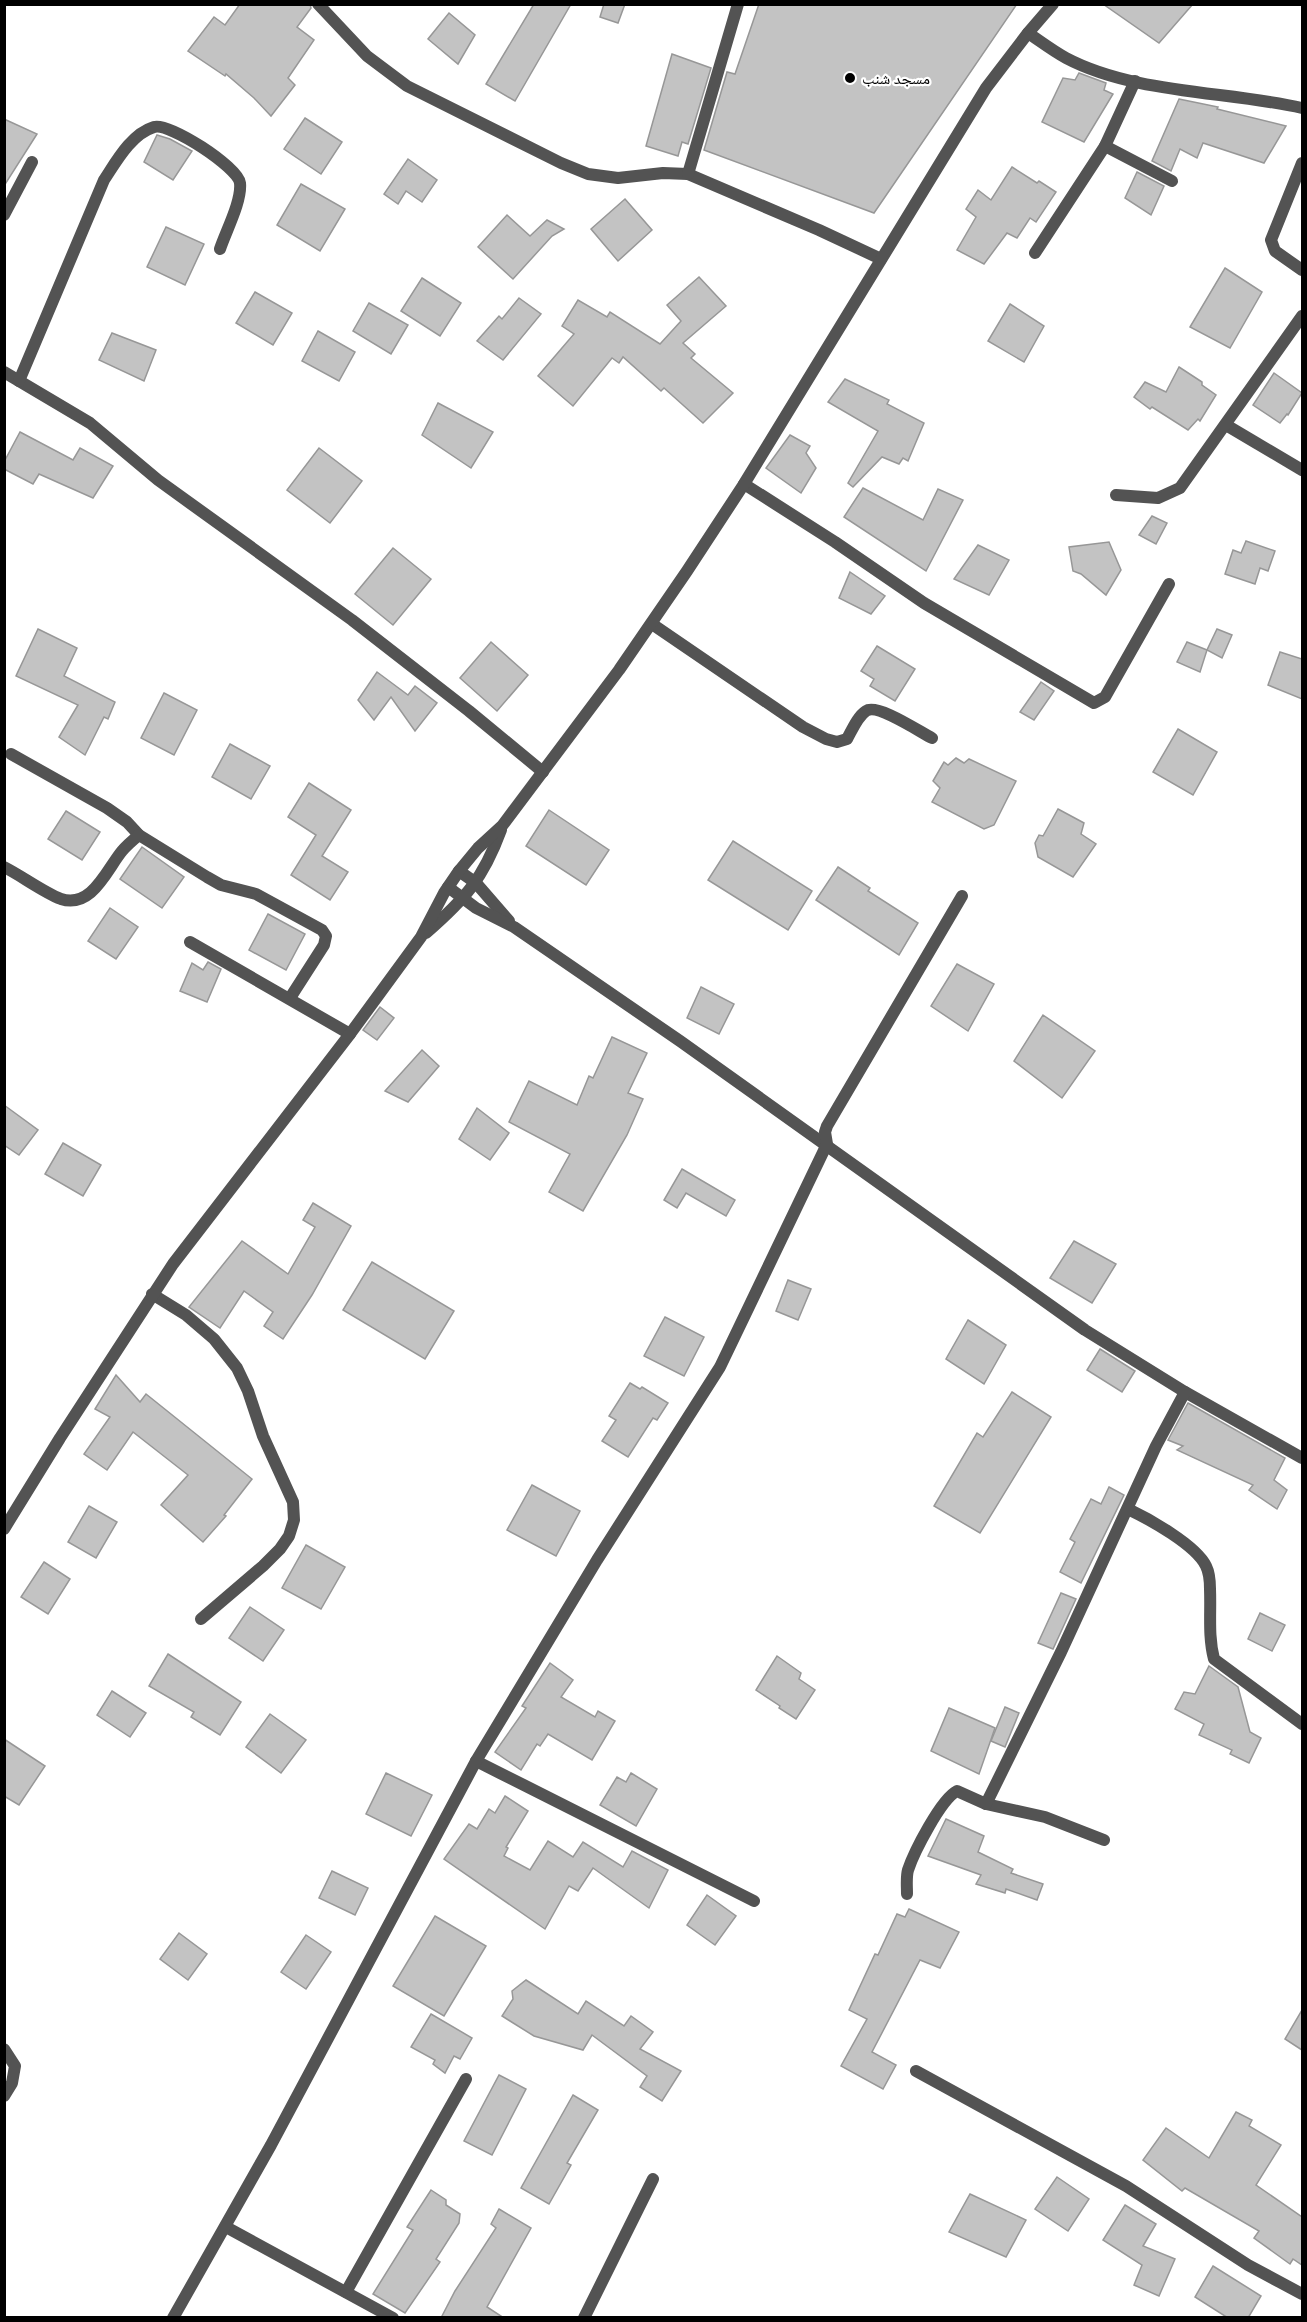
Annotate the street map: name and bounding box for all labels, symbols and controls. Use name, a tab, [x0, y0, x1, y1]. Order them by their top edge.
place label: مسجد شنب	[862, 69, 930, 89]
marker: مسجد شنب	[843, 71, 857, 85]

